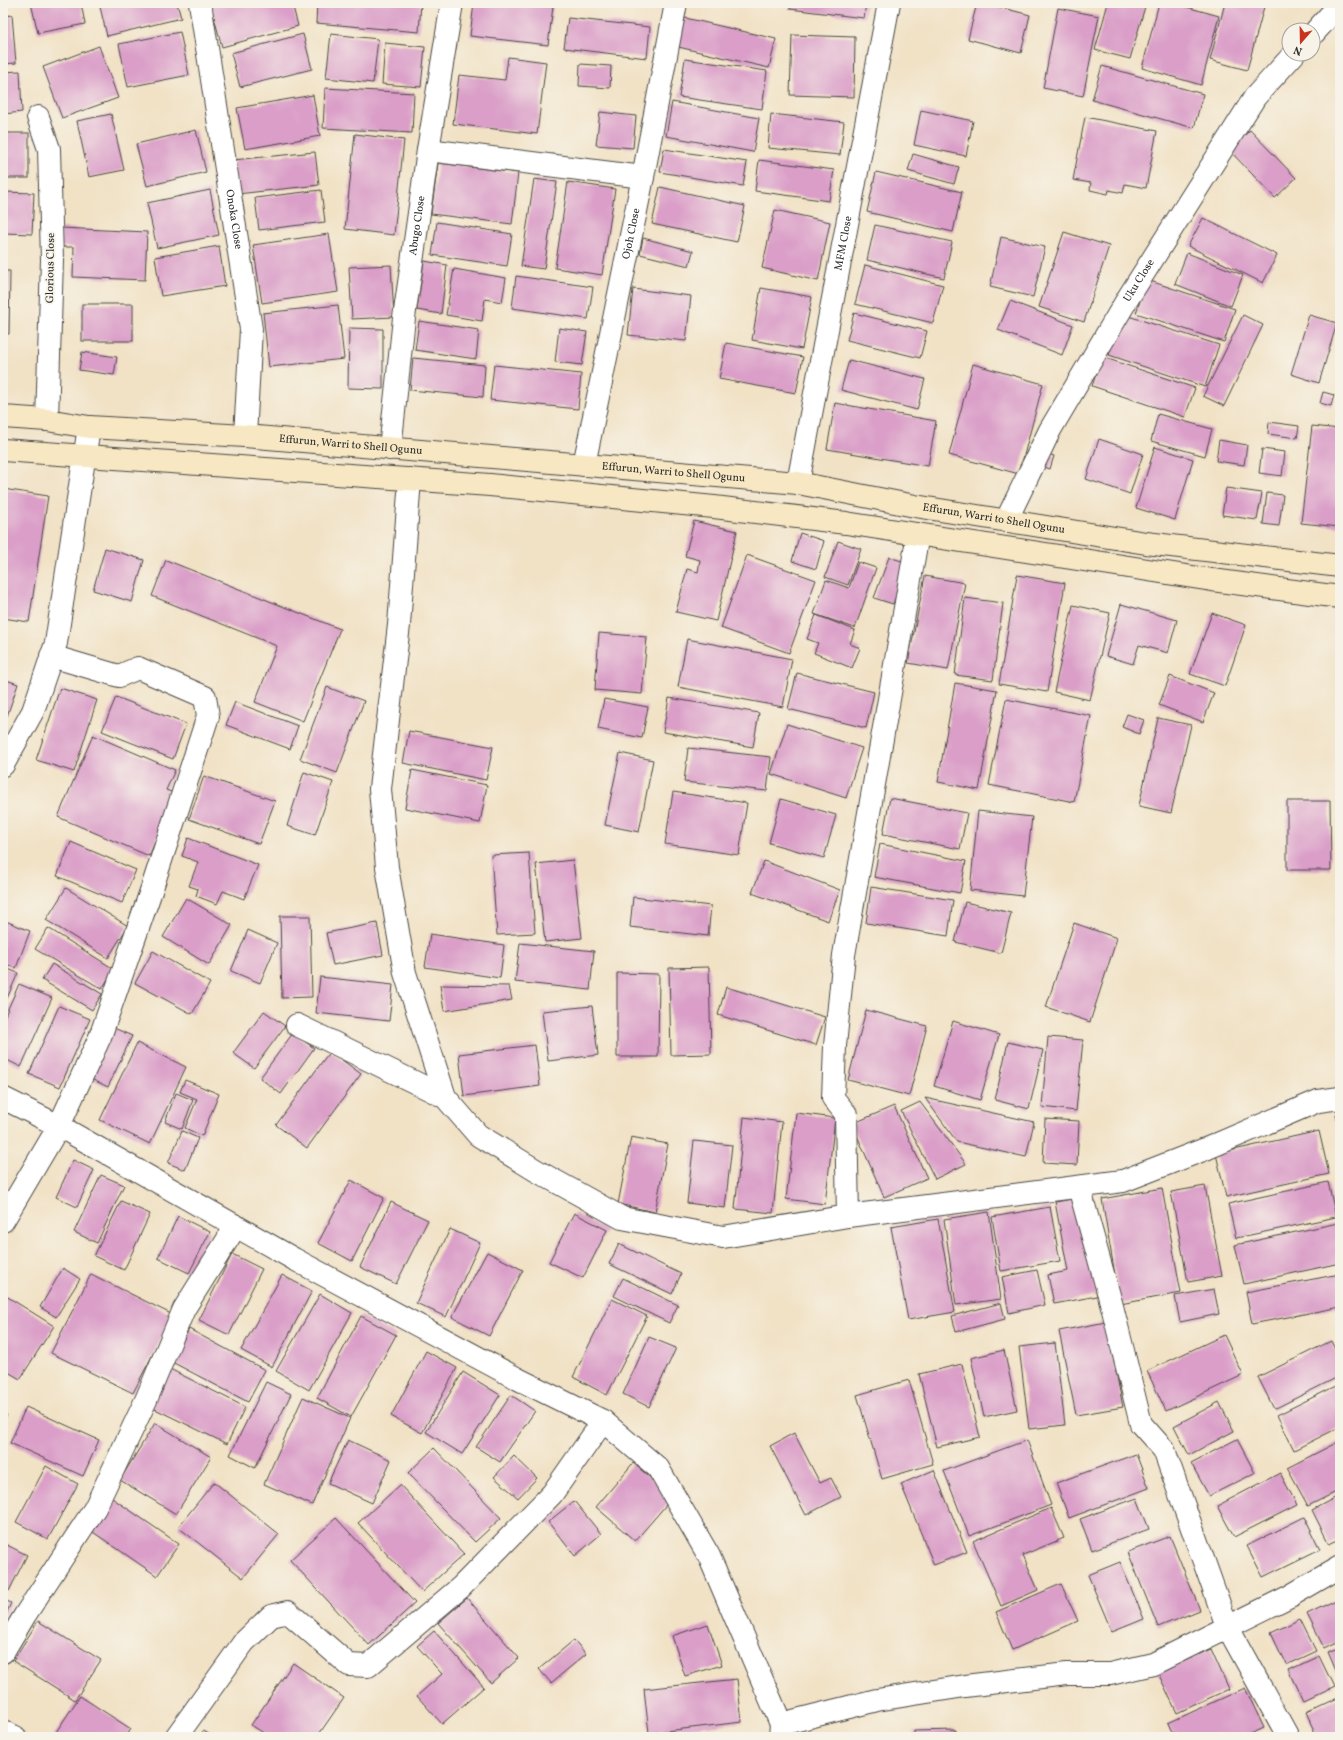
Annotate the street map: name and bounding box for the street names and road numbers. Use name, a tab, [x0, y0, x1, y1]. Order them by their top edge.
street label: Onoka Close	[222, 188, 246, 250]
street label: Abugo Close	[406, 195, 429, 256]
street label: Ojoh Close	[619, 207, 644, 261]
street label: MFM Close	[831, 215, 856, 272]
street label: Glorious Close	[43, 233, 59, 303]
street label: Uku Close	[1120, 256, 1158, 305]
street label: Effurun, Warri to Shell Ogunu	[278, 431, 423, 459]
street label: Effurun, Warri to Shell Ogunu	[601, 459, 746, 486]
street label: Effurun, Warri to Shell Ogunu	[922, 500, 1066, 537]

